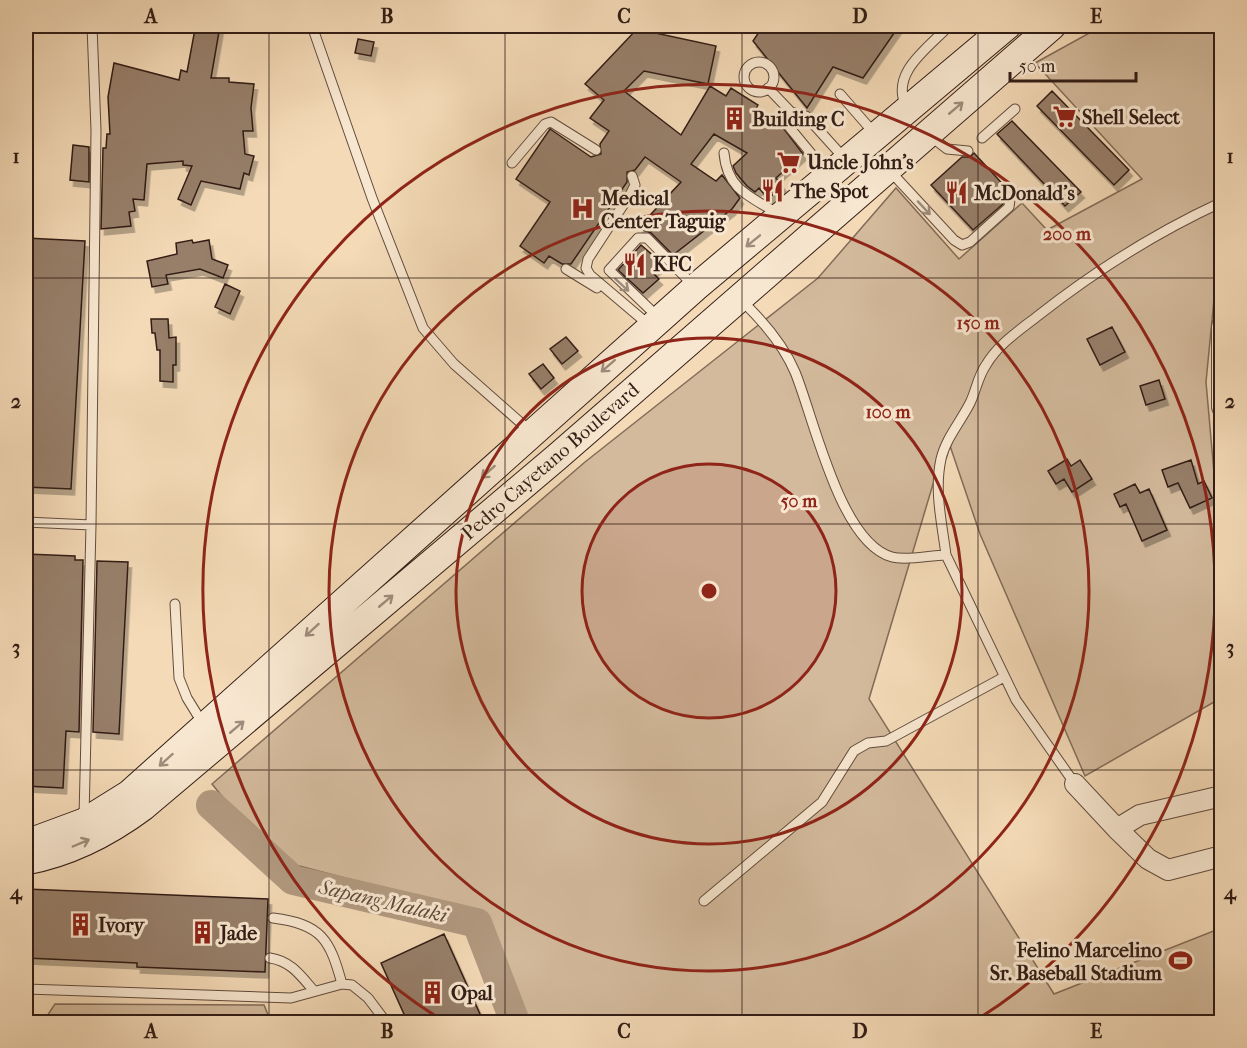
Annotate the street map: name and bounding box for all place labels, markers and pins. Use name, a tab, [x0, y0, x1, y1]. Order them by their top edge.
supermarket icon: Shell Select	[1051, 104, 1077, 130]
building icon: Building C	[721, 106, 747, 132]
place label: Shell Select	[1082, 106, 1181, 129]
place label: Building C	[752, 108, 844, 131]
supermarket icon: Uncle John's	[776, 149, 802, 175]
place label: Uncle John's	[806, 151, 914, 174]
restaurant icon: The Spot	[760, 178, 786, 204]
place label: The Spot	[790, 180, 869, 203]
restaurant icon: McDonald's	[943, 180, 969, 206]
place label: McDonald's	[973, 182, 1075, 205]
place label: Medical Center Taguig	[600, 187, 727, 233]
hospital icon: Medical Center Taguig	[570, 196, 596, 222]
restaurant icon: KFC	[622, 251, 648, 277]
place label: KFC	[653, 253, 692, 276]
centre of rings	[699, 581, 719, 601]
building icon: Ivory	[67, 912, 93, 938]
place label: Ivory	[98, 914, 146, 937]
building icon: Jade	[189, 920, 215, 946]
place label: Jade	[218, 922, 257, 945]
place label: Felino Marcelino Sr. Baseball Stadium	[990, 939, 1162, 985]
sports icon: Felino Marcelino Sr. Baseball Stadium	[1167, 948, 1193, 974]
building icon: Opal	[420, 980, 446, 1006]
place label: Opal	[451, 982, 493, 1005]

